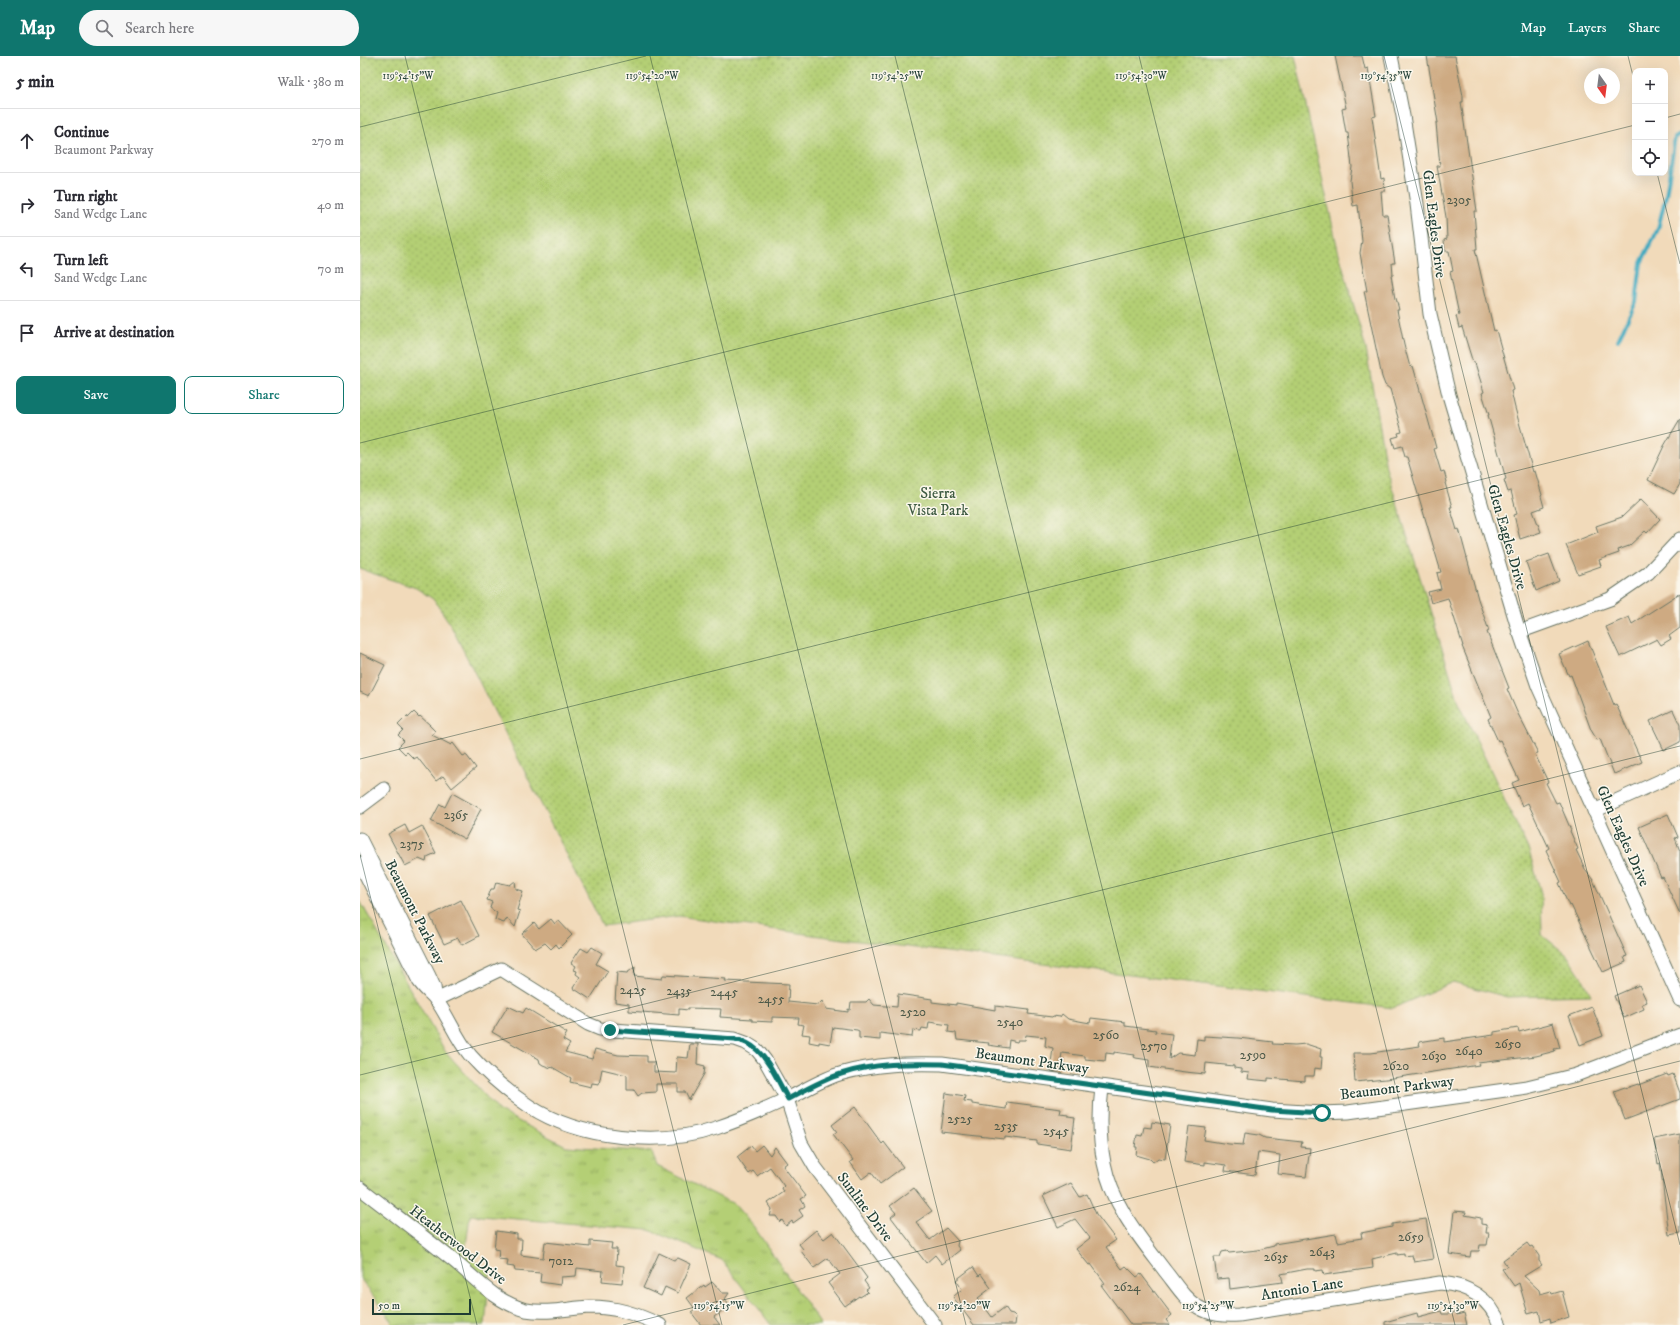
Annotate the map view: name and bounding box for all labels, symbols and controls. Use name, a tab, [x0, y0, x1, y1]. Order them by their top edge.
search box	[79, 10, 359, 46]
text: Map	[20, 17, 55, 40]
icon: search	[93, 17, 115, 39]
text: Search here	[125, 19, 194, 38]
text: Map	[1520, 19, 1546, 37]
text: Layers	[1568, 19, 1606, 37]
text: Share	[1628, 19, 1660, 37]
north arrow	[1584, 68, 1620, 104]
map controls	[1632, 68, 1668, 176]
button: +	[1632, 68, 1668, 104]
text: 119°54'15"W	[383, 70, 434, 82]
text: 119°54'20"W	[626, 70, 679, 82]
text: 119°54'25"W	[871, 70, 924, 82]
text: 119°54'30"W	[1115, 70, 1168, 82]
text: 119°54'35"W	[1360, 70, 1412, 82]
text: 5 min	[16, 71, 54, 93]
text: Walk · 380 m	[277, 74, 344, 90]
button: −	[1632, 104, 1668, 140]
text: Continue	[54, 123, 109, 142]
icon: ahead	[16, 130, 38, 152]
text: 270 m	[312, 133, 344, 149]
button: locate	[1632, 140, 1668, 176]
text: Beaumont Parkway	[54, 142, 153, 158]
street label: Glen Eagles Drive	[1418, 169, 1450, 279]
text: Turn right	[54, 187, 117, 206]
house number: 2305	[1447, 192, 1472, 208]
icon: right	[16, 194, 38, 216]
text: 40 m	[317, 197, 344, 213]
text: Sand Wedge Lane	[54, 206, 147, 222]
text: Turn left	[54, 251, 108, 270]
icon: left	[16, 258, 38, 280]
text: 70 m	[318, 261, 344, 277]
text: Sand Wedge Lane	[54, 270, 147, 286]
icon: arrive	[16, 322, 38, 344]
text: Arrive at destination	[54, 323, 174, 342]
button: Save	[16, 376, 176, 414]
button: Share	[184, 376, 344, 414]
street label: Glen Eagles Drive	[1483, 482, 1531, 592]
park label: Sierra Vista Park	[907, 484, 969, 520]
street label: Glen Eagles Drive	[1592, 782, 1654, 890]
house number: 2365	[444, 807, 469, 823]
house number: 2375	[400, 836, 425, 852]
street label: Beaumont Parkway	[381, 857, 450, 968]
house number: 2425	[620, 982, 647, 998]
house number: 2435	[666, 983, 692, 999]
house number: 2445	[710, 984, 738, 1000]
house number: 2455	[758, 991, 785, 1007]
house number: 2520	[900, 1004, 926, 1020]
house number: 2540	[997, 1014, 1023, 1030]
route end	[601, 1021, 619, 1039]
house number: 2560	[1093, 1027, 1119, 1043]
house number: 2650	[1495, 1036, 1521, 1052]
house number: 2570	[1141, 1038, 1167, 1054]
house number: 2640	[1455, 1043, 1483, 1059]
street label: Beaumont Parkway	[974, 1044, 1091, 1079]
house number: 2590	[1240, 1047, 1266, 1063]
house number: 2630	[1422, 1048, 1447, 1064]
house number: 2620	[1383, 1058, 1409, 1074]
street label: Beaumont Parkway	[1339, 1071, 1456, 1104]
route start	[1313, 1104, 1331, 1122]
house number: 2525	[947, 1111, 973, 1127]
house number: 2535	[994, 1118, 1019, 1134]
house number: 2545	[1043, 1123, 1070, 1139]
street label: Sunline Drive	[833, 1169, 897, 1245]
street label: Heatherwood Drive	[406, 1201, 510, 1289]
house number: 2659	[1398, 1229, 1424, 1245]
house number: 2643	[1309, 1244, 1335, 1260]
house number: 2635	[1264, 1249, 1289, 1265]
house number: 7012	[549, 1253, 574, 1269]
street label: Antonio Lane	[1260, 1273, 1344, 1305]
house number: 2624	[1113, 1279, 1141, 1295]
scale bar	[372, 1297, 471, 1316]
text: 50 m	[378, 1299, 400, 1313]
text: 119°54'15"W	[694, 1300, 745, 1312]
text: 119°54'20"W	[938, 1300, 991, 1312]
text: 119°54'25"W	[1182, 1300, 1235, 1312]
text: 119°54'30"W	[1427, 1300, 1480, 1312]

